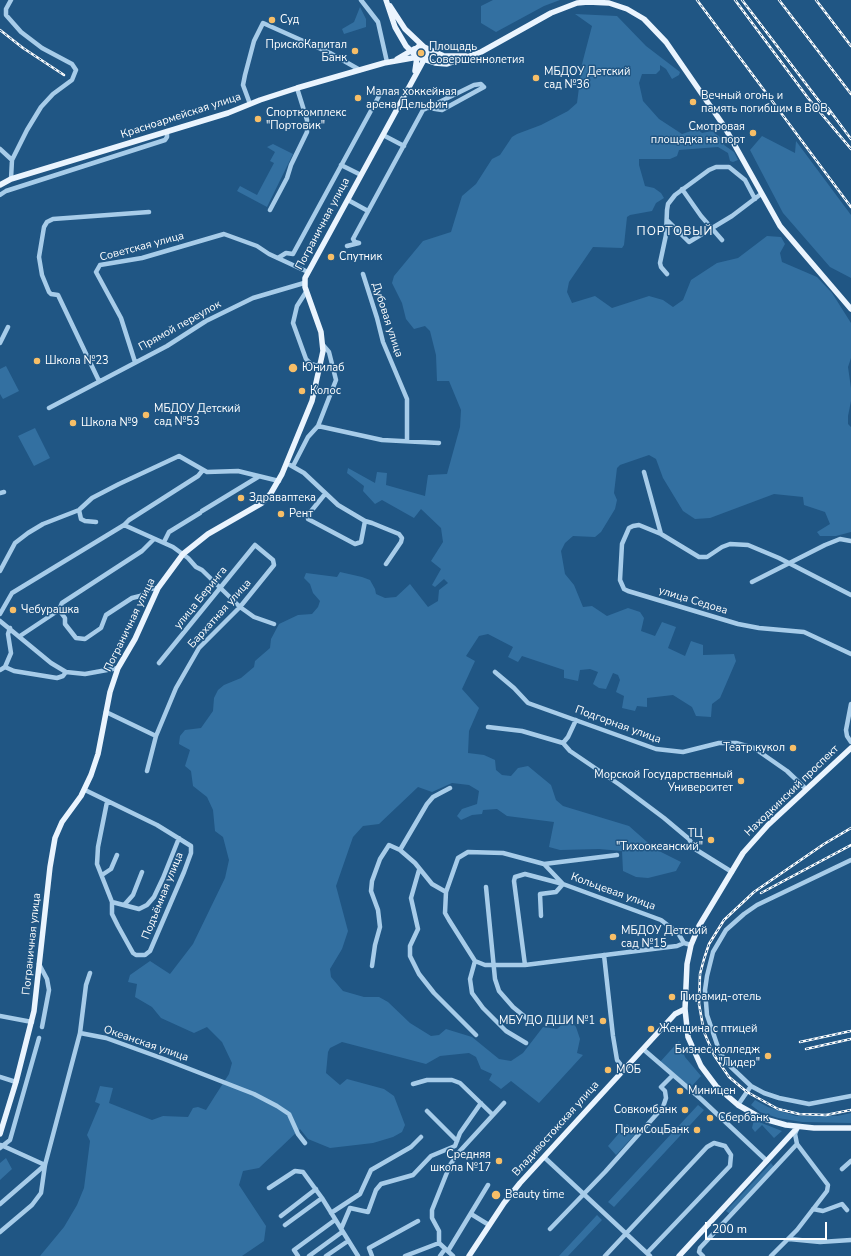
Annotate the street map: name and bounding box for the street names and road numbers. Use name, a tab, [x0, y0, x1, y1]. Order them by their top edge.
street label: Красноармейская улица	[119, 90, 243, 142]
street label: Пограничная улица	[293, 176, 353, 272]
street label: Советская улица	[98, 229, 186, 265]
street label: Дубовая улица	[369, 281, 405, 359]
street label: Прямой переулок	[137, 298, 223, 354]
street label: улица Беринга	[172, 564, 230, 632]
street label: Пограничная улица	[102, 576, 158, 674]
street label: Бархатная улица	[186, 577, 254, 651]
street label: улица Седова	[657, 584, 729, 618]
street label: Подгорная улица	[573, 703, 663, 747]
street label: Находкинский проспект	[742, 743, 842, 839]
street label: Подъёмная улица	[139, 850, 187, 942]
street label: Кольцевая улица	[569, 871, 657, 913]
street label: Пограничная улица	[20, 892, 44, 996]
street label: Океанская улица	[102, 1023, 190, 1065]
street label: Владивостокская улица	[510, 1079, 602, 1179]

